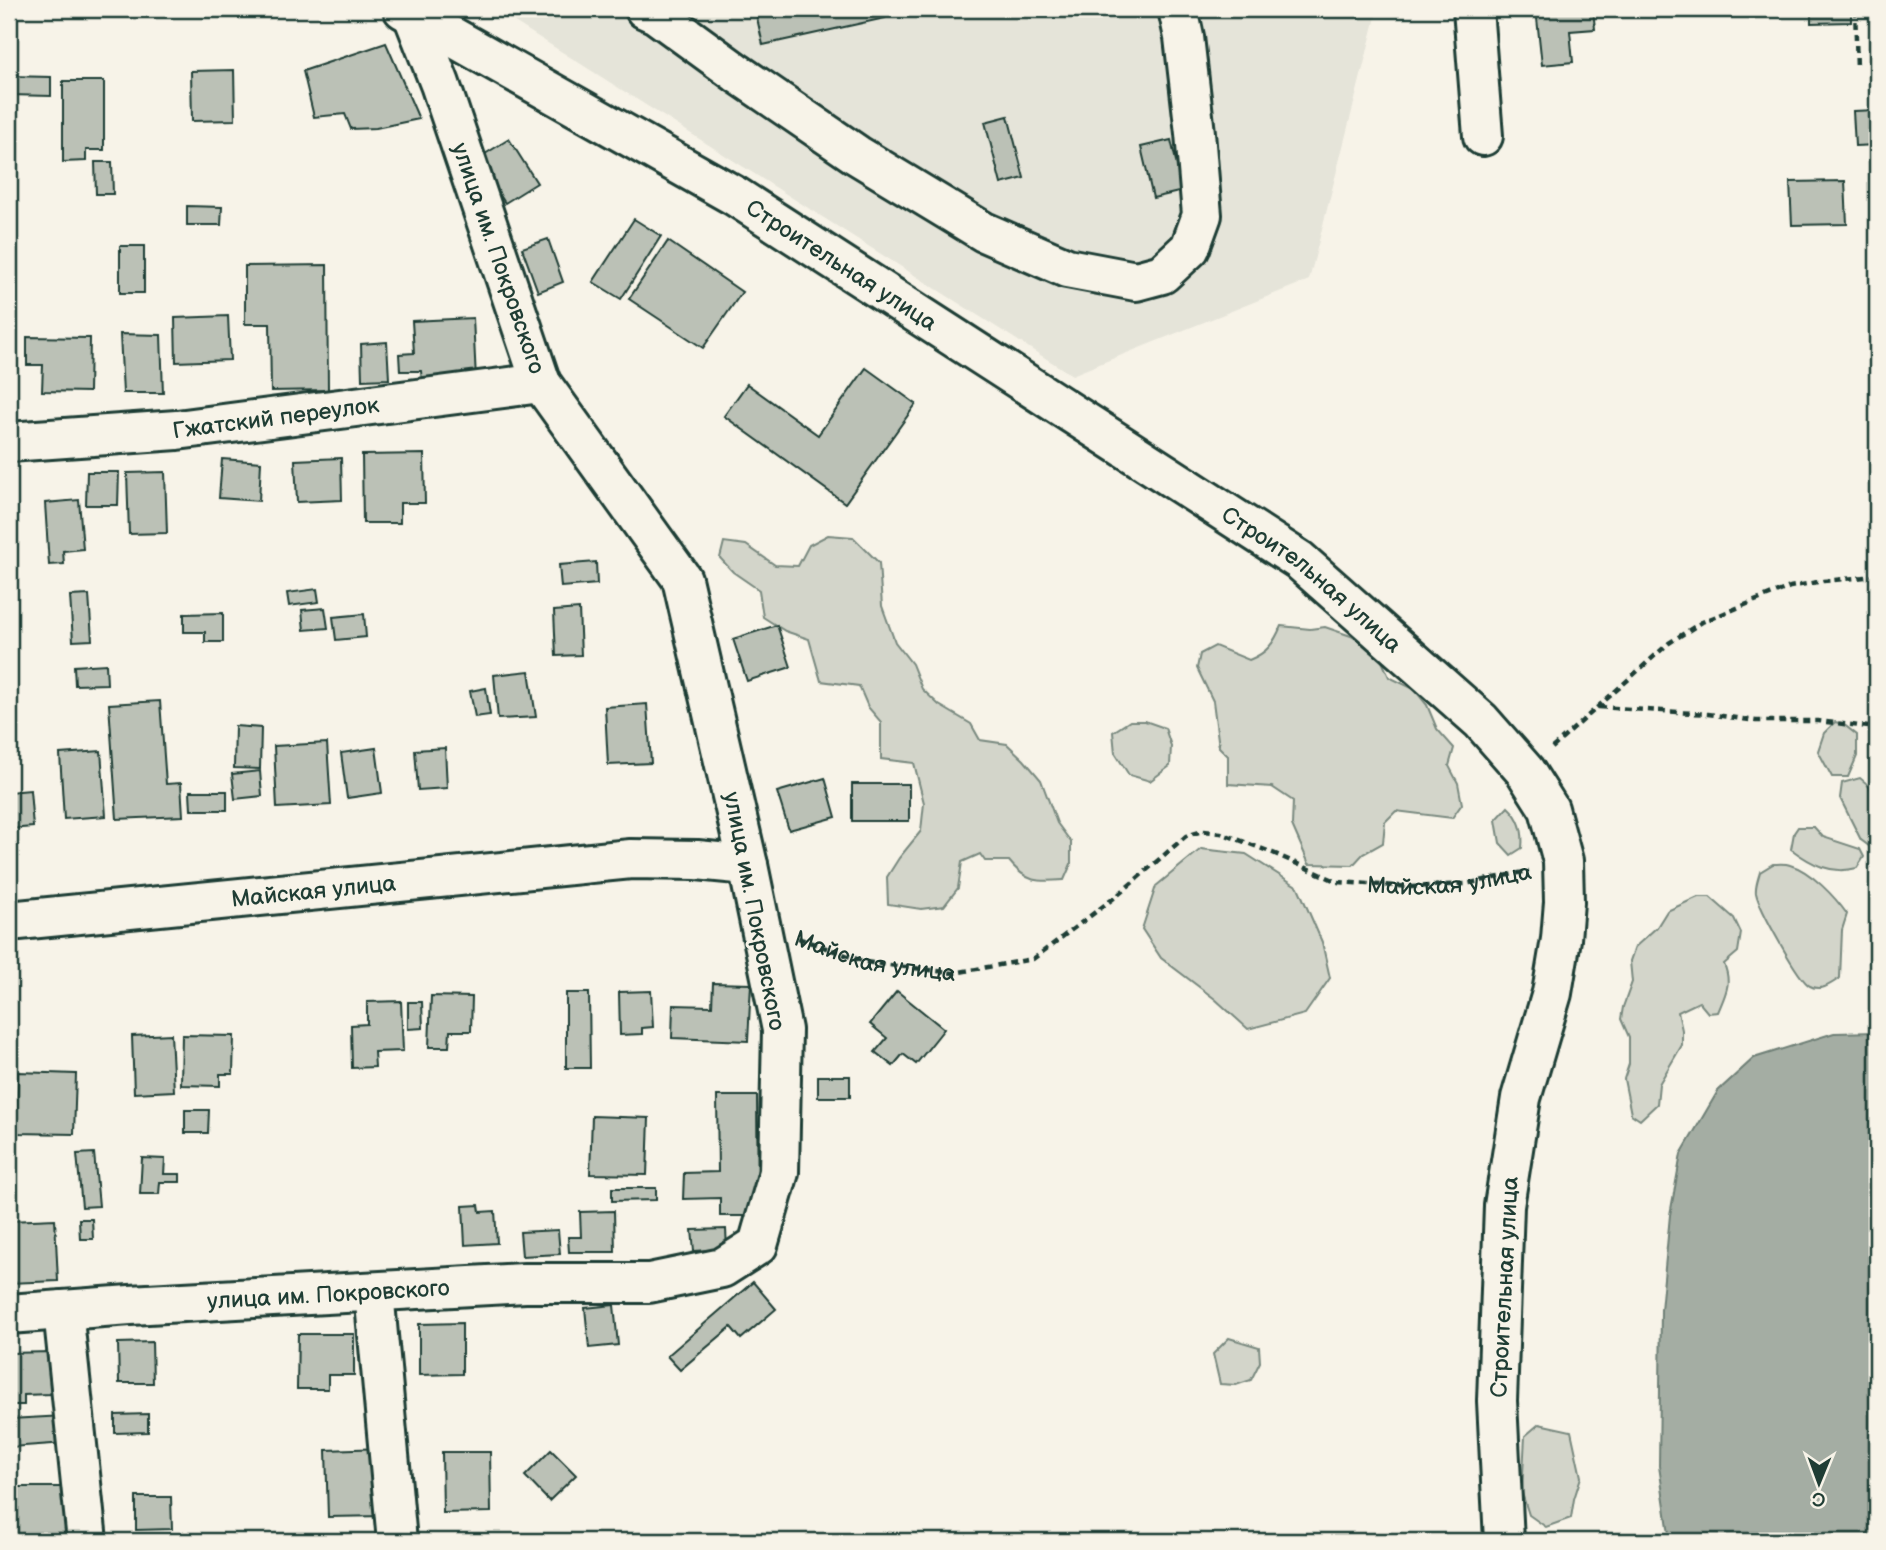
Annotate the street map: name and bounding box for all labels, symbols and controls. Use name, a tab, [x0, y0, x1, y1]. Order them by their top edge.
street label: улица им. Покровского	[445, 139, 551, 378]
street label: Строительная улица	[741, 194, 942, 338]
street label: Гжатский переулок	[171, 391, 381, 445]
street label: Строительная улица	[1216, 501, 1407, 659]
street label: улица им. Покровского	[717, 789, 791, 1033]
street label: Майская улица	[1366, 858, 1534, 902]
street label: Майская улица	[230, 869, 398, 914]
street label: Майская улица	[790, 925, 958, 988]
street label: Строительная улица	[1485, 1175, 1525, 1398]
street label: улица им. Покровского	[206, 1274, 450, 1316]
north arrow	[1784, 1448, 1854, 1518]
text: С	[1812, 1487, 1826, 1510]

